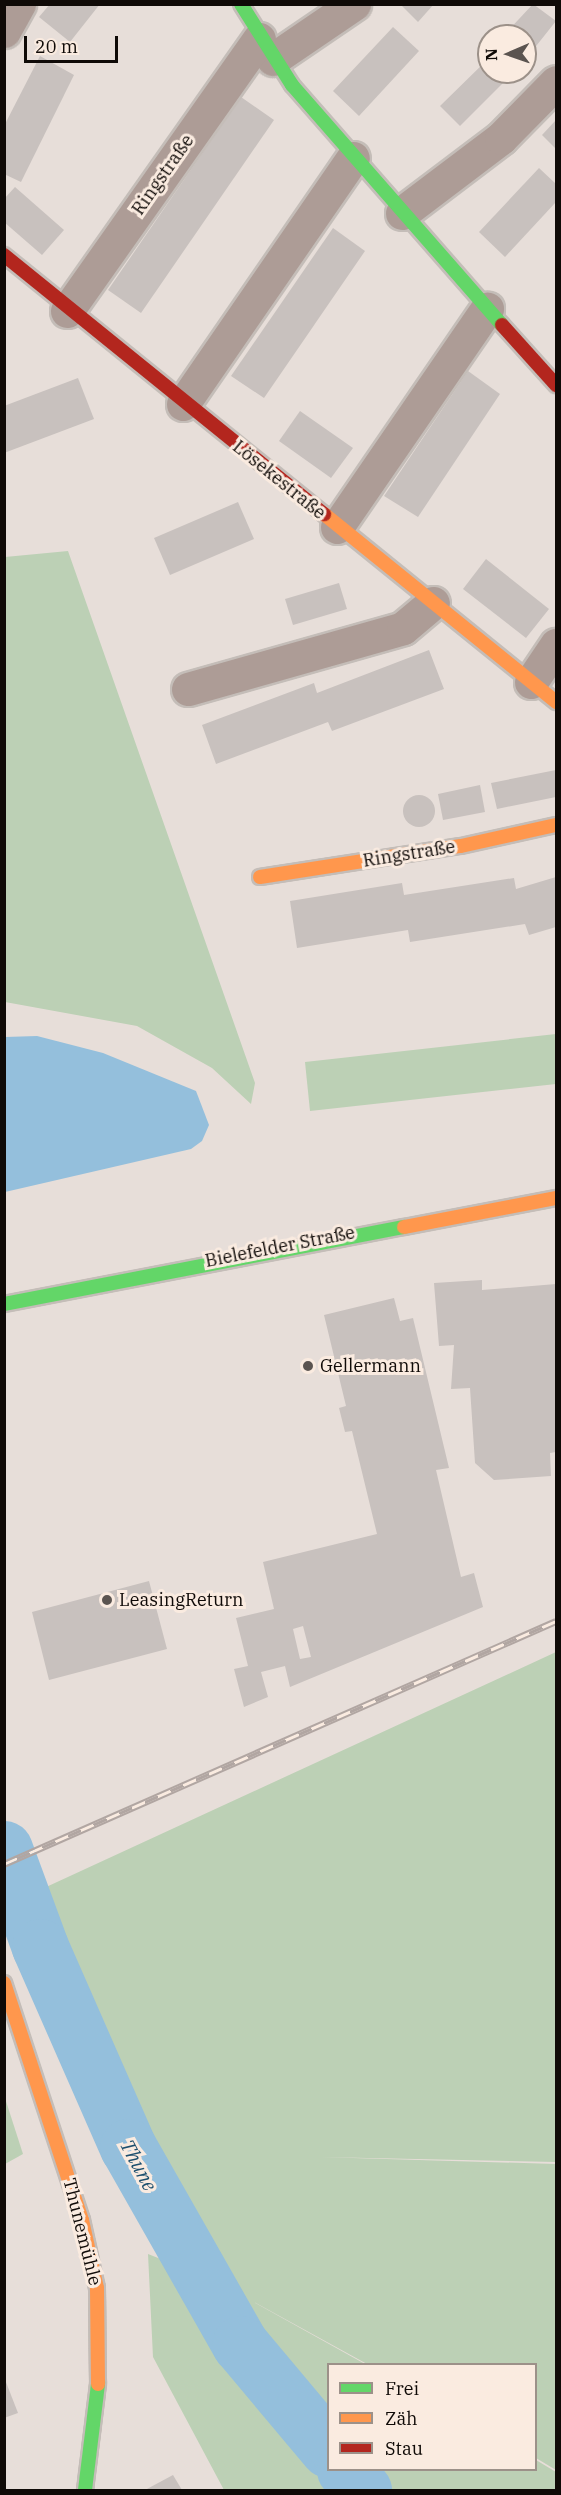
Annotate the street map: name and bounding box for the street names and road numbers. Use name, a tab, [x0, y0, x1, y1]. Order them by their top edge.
street label: Ringstraße	[127, 131, 199, 219]
street label: Lösekestraße	[228, 436, 330, 524]
street label: Ringstraße	[361, 836, 457, 872]
street label: Bielefelder Straße	[203, 1222, 357, 1272]
street label: Thunemühle	[58, 2176, 106, 2288]

